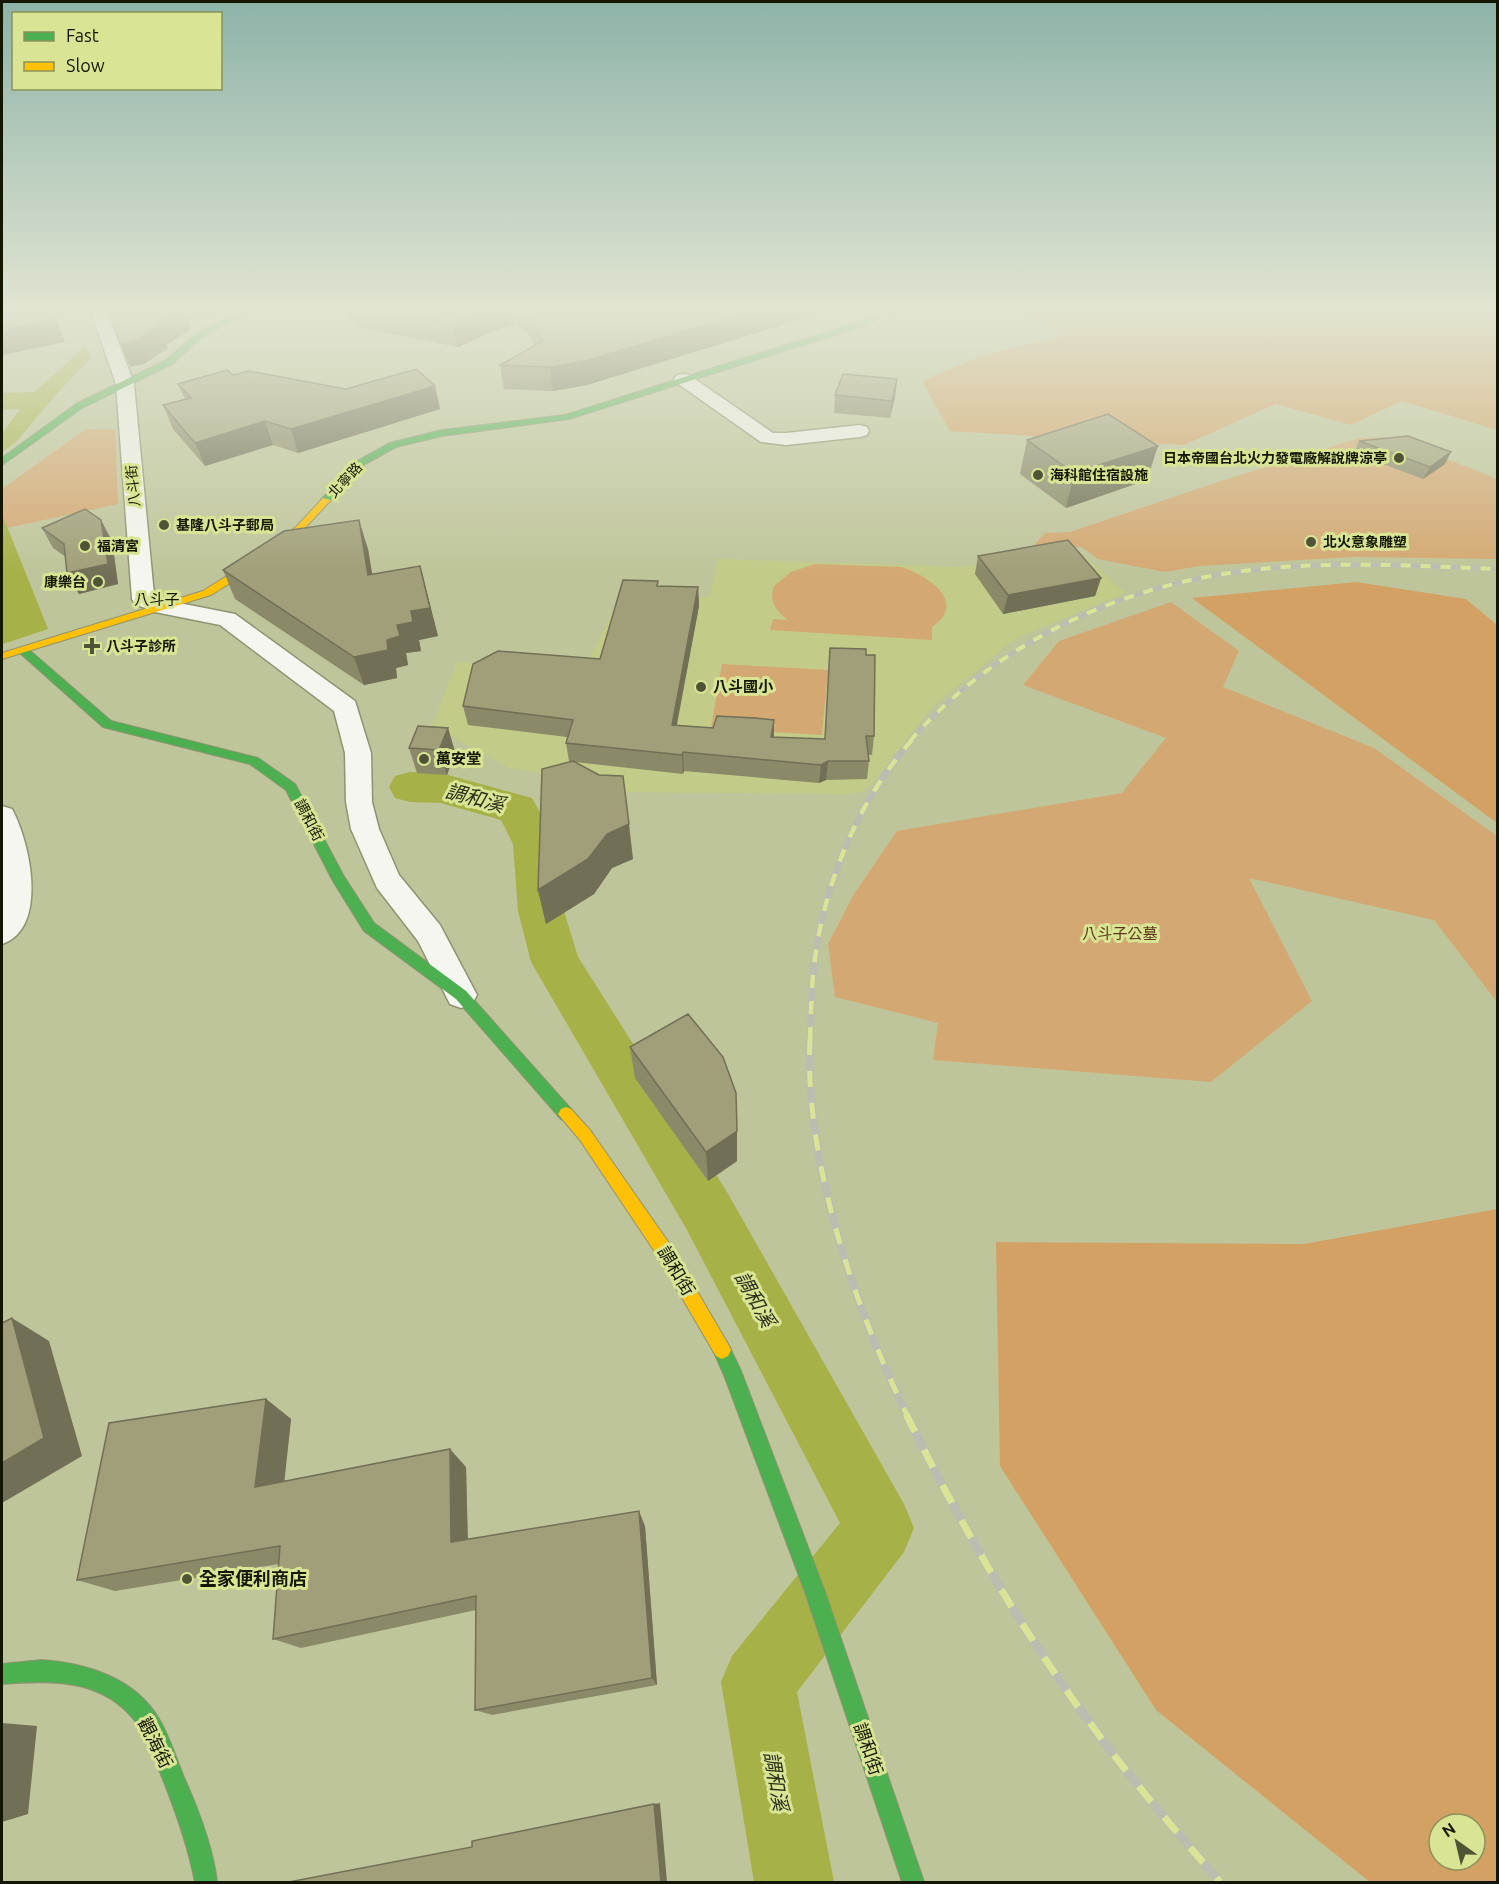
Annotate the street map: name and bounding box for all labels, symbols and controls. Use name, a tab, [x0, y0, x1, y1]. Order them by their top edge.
legend	[12, 12, 222, 90]
text: Fast	[66, 25, 99, 45]
text: Slow	[66, 55, 105, 75]
place label: 日本帝國台北火力發電廠解說牌涼亭	[1163, 450, 1387, 466]
marker: 日本帝國台北火力發電廠解說牌涼亭	[1392, 451, 1406, 465]
street label: 北寧路	[325, 459, 365, 501]
street label: 八斗街	[123, 464, 143, 508]
place label: 海科館住宿設施	[1050, 467, 1148, 483]
marker: 海科館住宿設施	[1031, 468, 1045, 482]
place label: 基隆八斗子郵局	[176, 517, 274, 533]
marker: 基隆八斗子郵局	[157, 518, 171, 532]
place label: 北火意象雕塑	[1323, 534, 1407, 550]
marker: 北火意象雕塑	[1304, 535, 1318, 549]
place label: 福清宮	[97, 538, 139, 554]
marker: 福清宮	[78, 539, 92, 553]
place label: 康樂台	[44, 574, 86, 590]
marker: 康樂台	[91, 575, 105, 589]
district label: 八斗子	[134, 591, 180, 608]
marker: 八斗子診所	[83, 637, 101, 655]
place label: 八斗子診所	[106, 638, 176, 654]
place label: 八斗國小	[713, 678, 774, 695]
marker: 八斗國小	[694, 680, 708, 694]
place label: 萬安堂	[436, 750, 481, 767]
marker: 萬安堂	[417, 752, 431, 766]
water label: 調和溪	[443, 779, 510, 817]
street label: 調和街	[291, 796, 328, 844]
park label: 八斗子公墓	[1082, 925, 1158, 942]
street label: 調和街	[654, 1242, 699, 1299]
water label: 調和溪	[731, 1267, 781, 1333]
place label: 全家便利商店	[199, 1568, 307, 1588]
marker: 全家便利商店	[180, 1572, 194, 1586]
street label: 觀海街	[135, 1714, 177, 1771]
street label: 調和街	[851, 1720, 887, 1777]
water label: 調和溪	[760, 1749, 794, 1815]
north arrow	[1427, 1812, 1487, 1872]
text: N	[1439, 1819, 1459, 1840]

